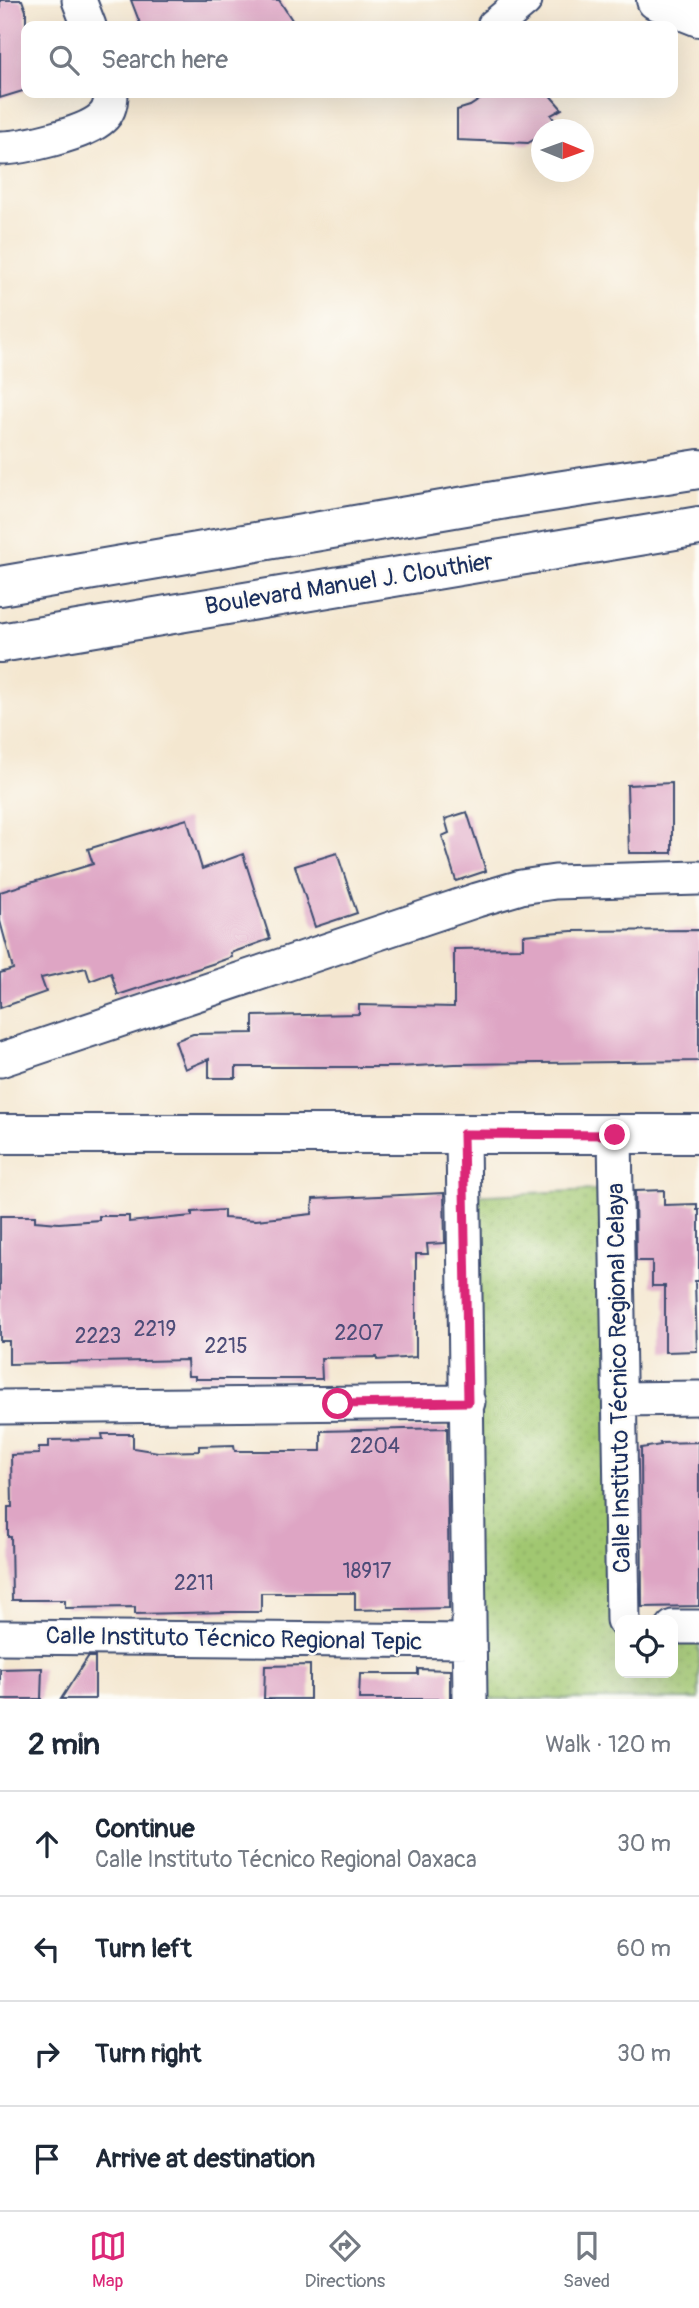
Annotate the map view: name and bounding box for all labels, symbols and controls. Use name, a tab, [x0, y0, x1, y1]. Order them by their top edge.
search box	[21, 21, 678, 98]
icon: search	[45, 41, 83, 79]
text: Search here	[101, 44, 228, 76]
north arrow	[531, 119, 594, 182]
street label: Boulevard Manuel J. Clouthier	[203, 547, 496, 621]
route end	[599, 1119, 630, 1150]
street label: Calle Instituto Técnico Regional Celaya	[601, 1183, 637, 1573]
house number: 2219	[134, 1316, 176, 1343]
house number: 2207	[335, 1320, 383, 1347]
house number: 2223	[75, 1323, 121, 1350]
house number: 2215	[204, 1333, 248, 1360]
route start	[322, 1388, 353, 1419]
house number: 2204	[350, 1433, 400, 1460]
house number: 18917	[343, 1558, 391, 1585]
house number: 2211	[174, 1570, 214, 1597]
map controls	[615, 1615, 678, 1678]
button: locate	[615, 1615, 678, 1678]
street label: Calle Instituto Técnico Regional Tepic	[45, 1621, 423, 1657]
text: 2 min	[28, 1726, 100, 1763]
text: Walk · 120 m	[545, 1730, 671, 1759]
text: Continue	[95, 1813, 195, 1845]
icon: ahead	[28, 1825, 66, 1863]
text: 30 m	[617, 1829, 671, 1858]
text: Calle Instituto Técnico Regional Oaxaca	[95, 1845, 477, 1874]
icon: left	[28, 1930, 66, 1968]
text: Turn left	[95, 1933, 191, 1965]
text: 60 m	[616, 1934, 671, 1963]
icon: right	[28, 2035, 66, 2073]
text: Turn right	[95, 2038, 201, 2070]
text: 30 m	[617, 2039, 671, 2068]
icon: arrive	[28, 2140, 66, 2178]
text: Arrive at destination	[95, 2143, 315, 2175]
tab: Map	[89, 2227, 127, 2293]
tab: Directions	[305, 2227, 385, 2293]
tab: Saved	[563, 2227, 610, 2293]

